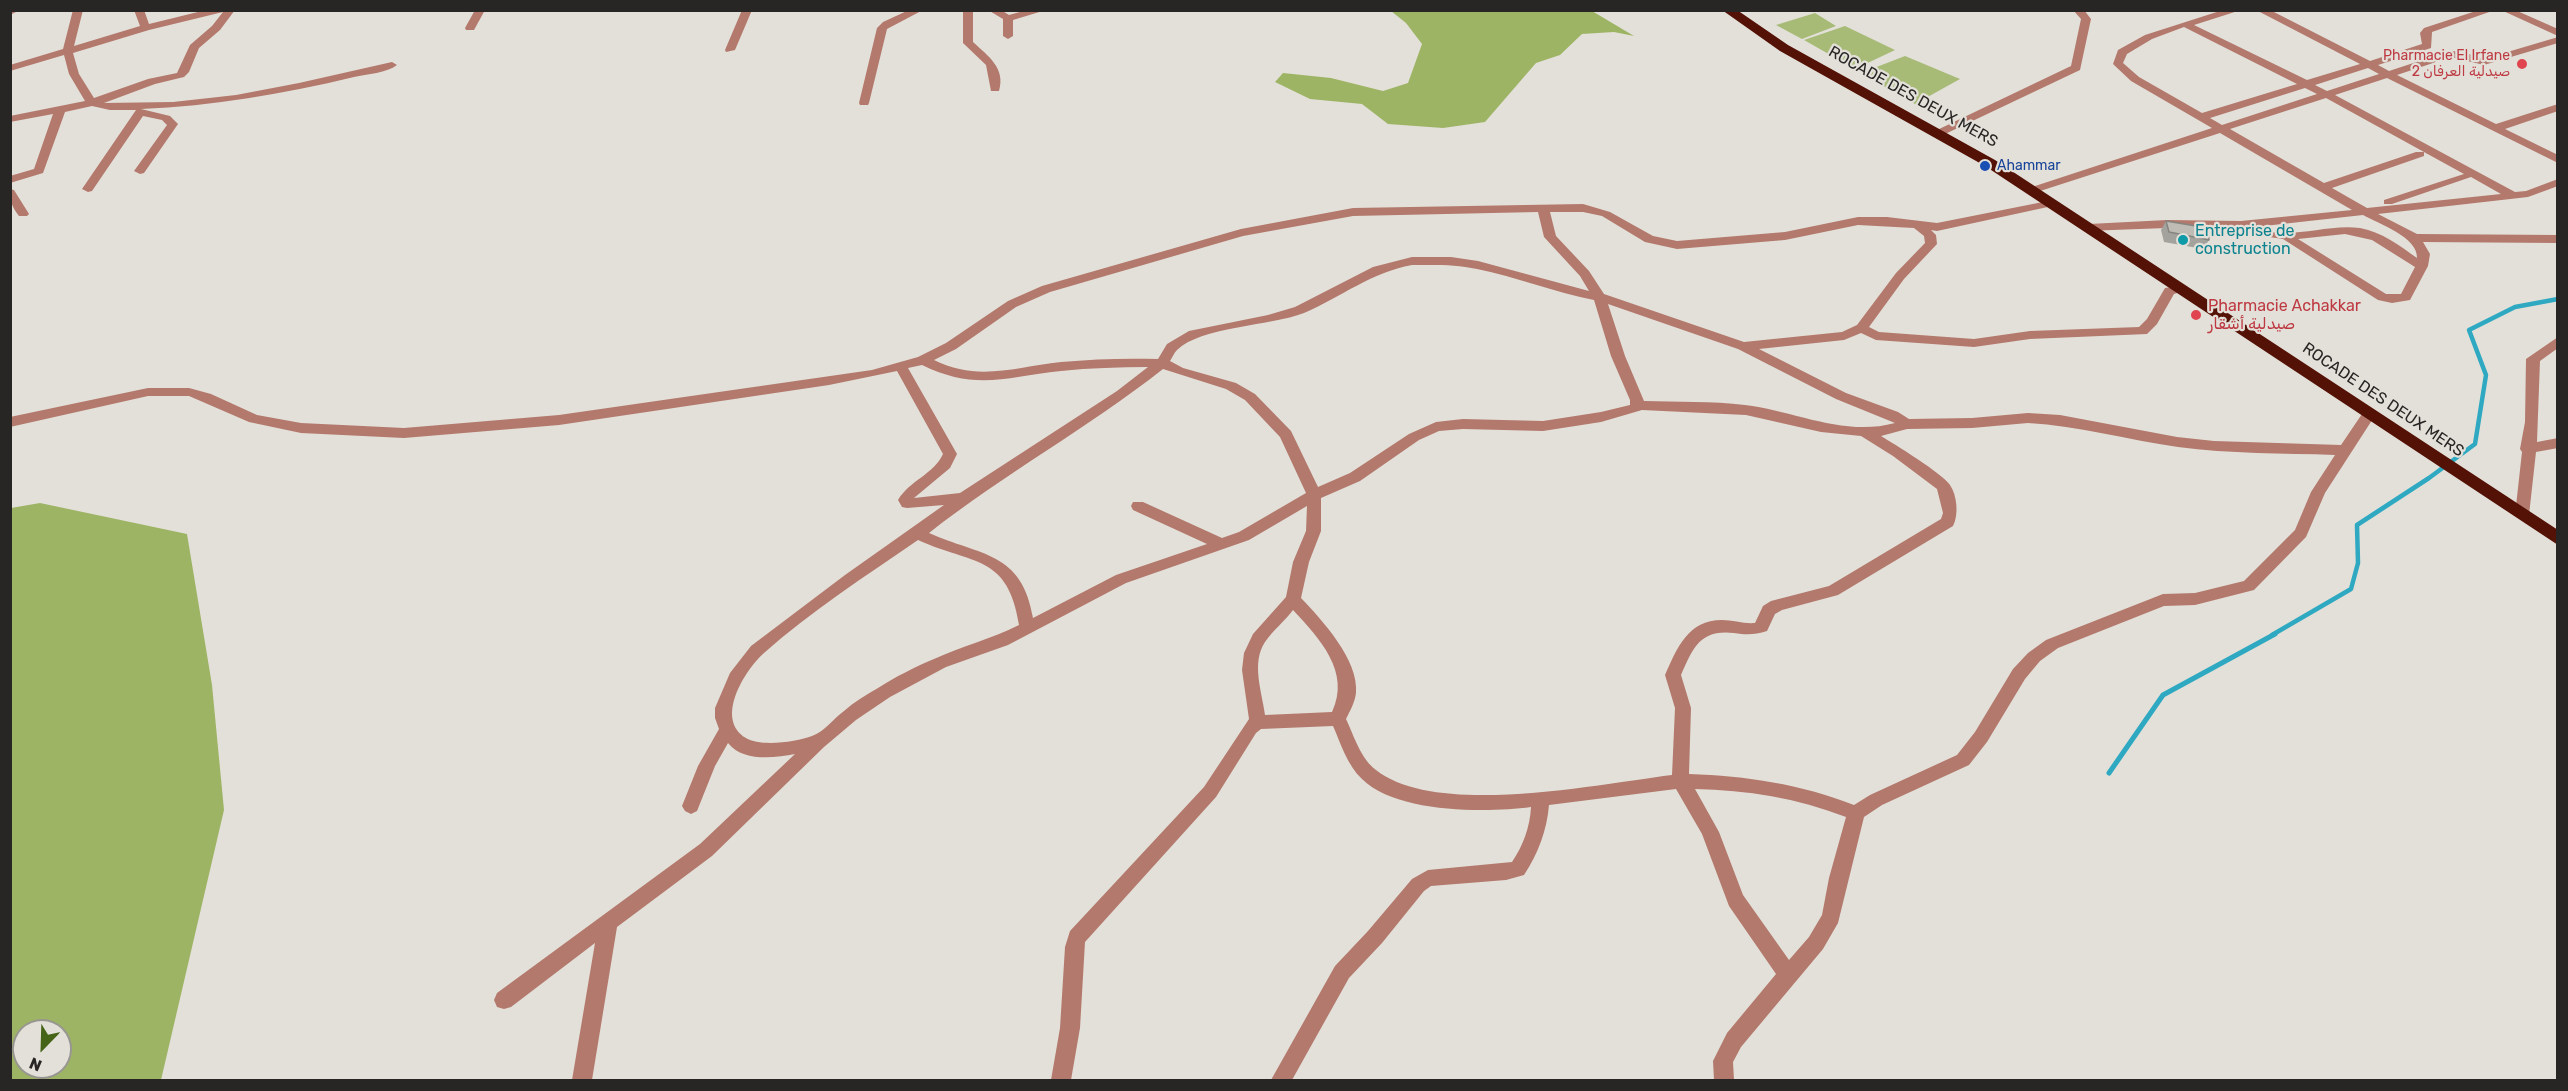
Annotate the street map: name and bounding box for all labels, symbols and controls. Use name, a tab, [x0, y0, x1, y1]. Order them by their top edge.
street label: ROCADE DES DEUX MERS	[1825, 42, 2001, 152]
place label: Pharmacie El Irfane صيدلية العرفان 2	[2383, 48, 2510, 80]
marker: Pharmacie El Irfane صيدلية العرفان 2	[2515, 57, 2529, 71]
place label: Ahammar	[1997, 158, 2061, 174]
marker: Ahammar	[1978, 159, 1992, 173]
place label: Entreprise de construction	[2195, 221, 2294, 259]
marker: Entreprise de construction	[2176, 233, 2190, 247]
place label: Pharmacie Achakkar صيدلية أشقار	[2208, 296, 2361, 334]
marker: Pharmacie Achakkar صيدلية أشقار	[2189, 308, 2203, 322]
street label: ROCADE DES DEUX MERS	[2299, 339, 2467, 461]
north arrow	[12, 1019, 72, 1079]
text: N	[27, 1053, 45, 1075]

